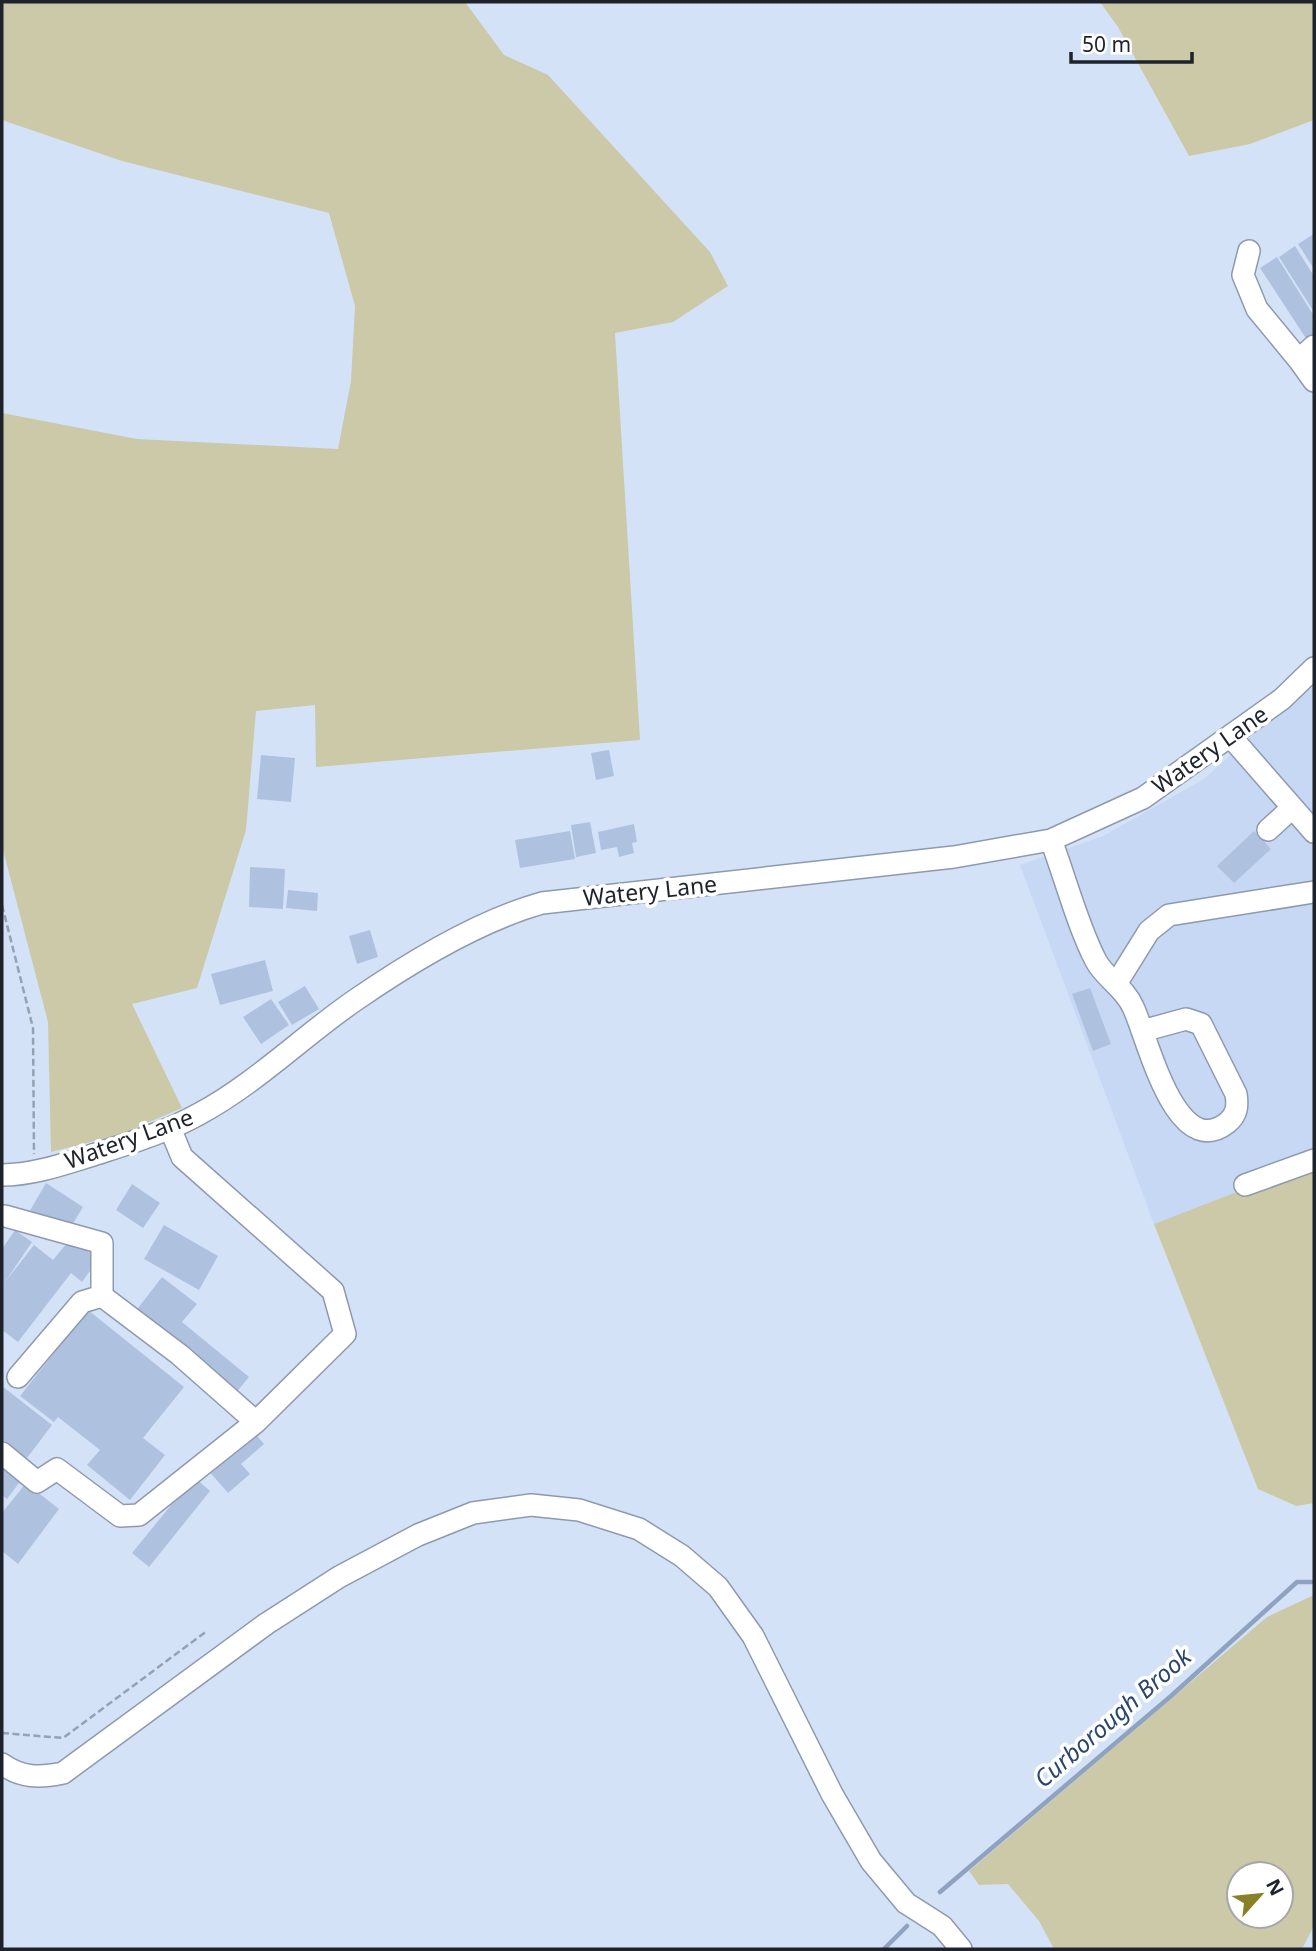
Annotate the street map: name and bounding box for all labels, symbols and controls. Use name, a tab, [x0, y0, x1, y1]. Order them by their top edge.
scale bar	[1071, 21, 1192, 65]
text: 50 m	[1082, 30, 1131, 58]
street label: Watery Lane	[1145, 698, 1274, 801]
street label: Watery Lane	[581, 867, 718, 913]
street label: Watery Lane	[60, 1100, 197, 1176]
water label: Curborough Brook	[1027, 1639, 1198, 1794]
north arrow	[1225, 1860, 1295, 1930]
text: N	[1260, 1874, 1290, 1900]

